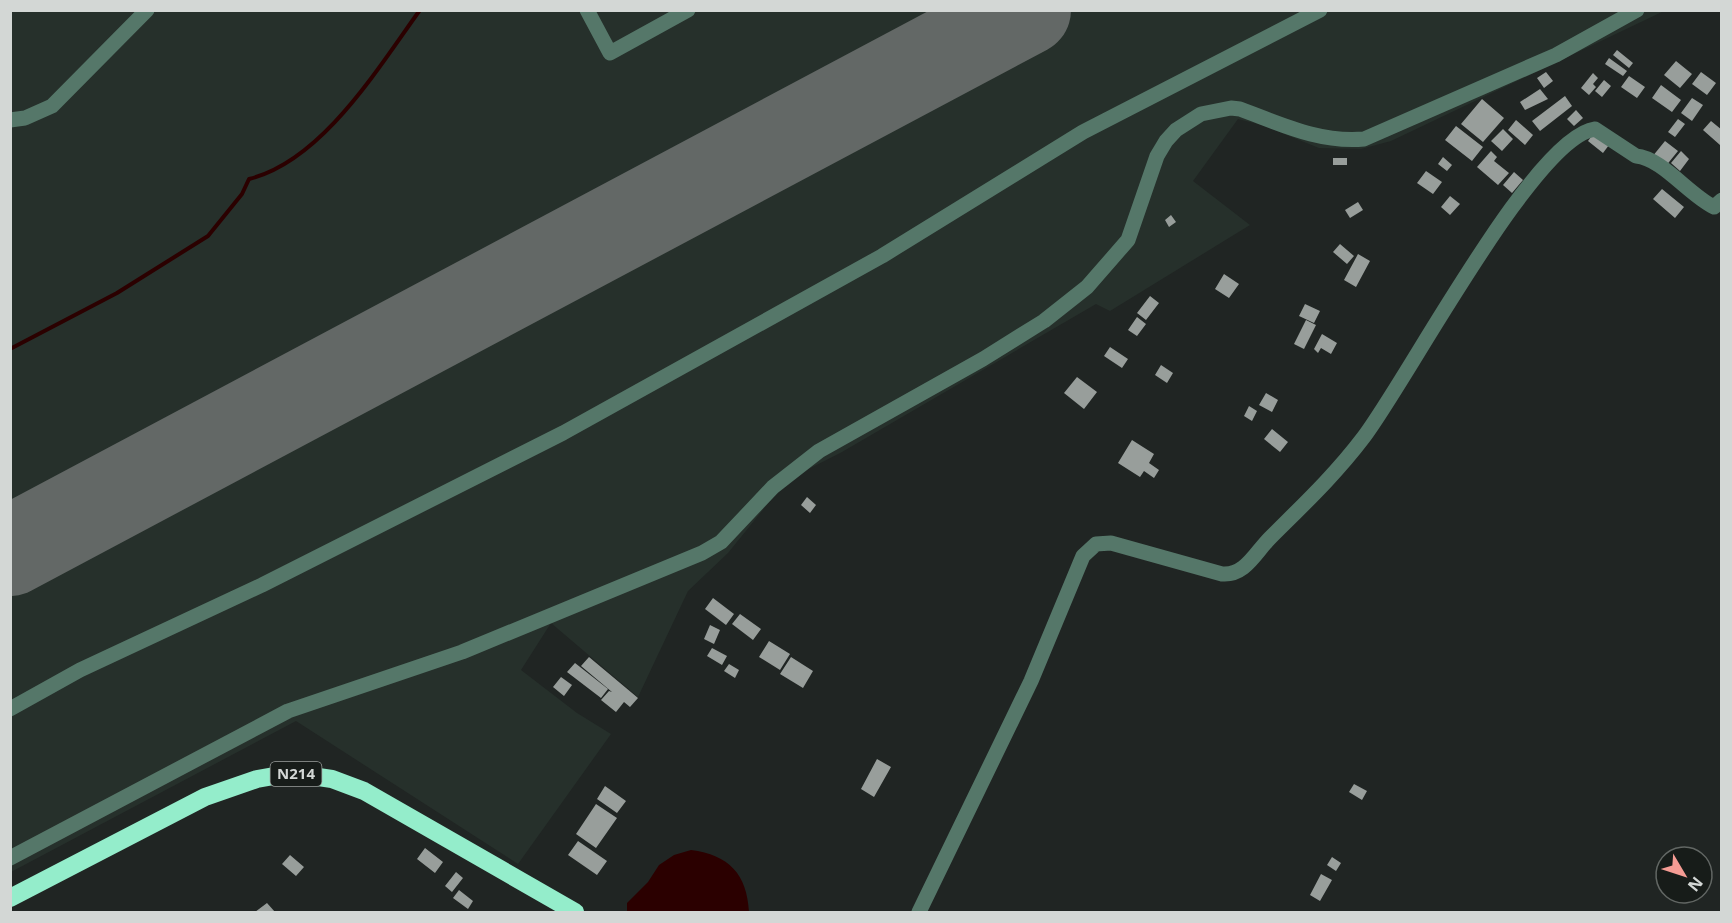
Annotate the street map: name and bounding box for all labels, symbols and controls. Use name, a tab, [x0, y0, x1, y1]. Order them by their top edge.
road number: N214	[270, 762, 322, 786]
north arrow	[1654, 845, 1714, 905]
text: N	[1683, 872, 1708, 896]

